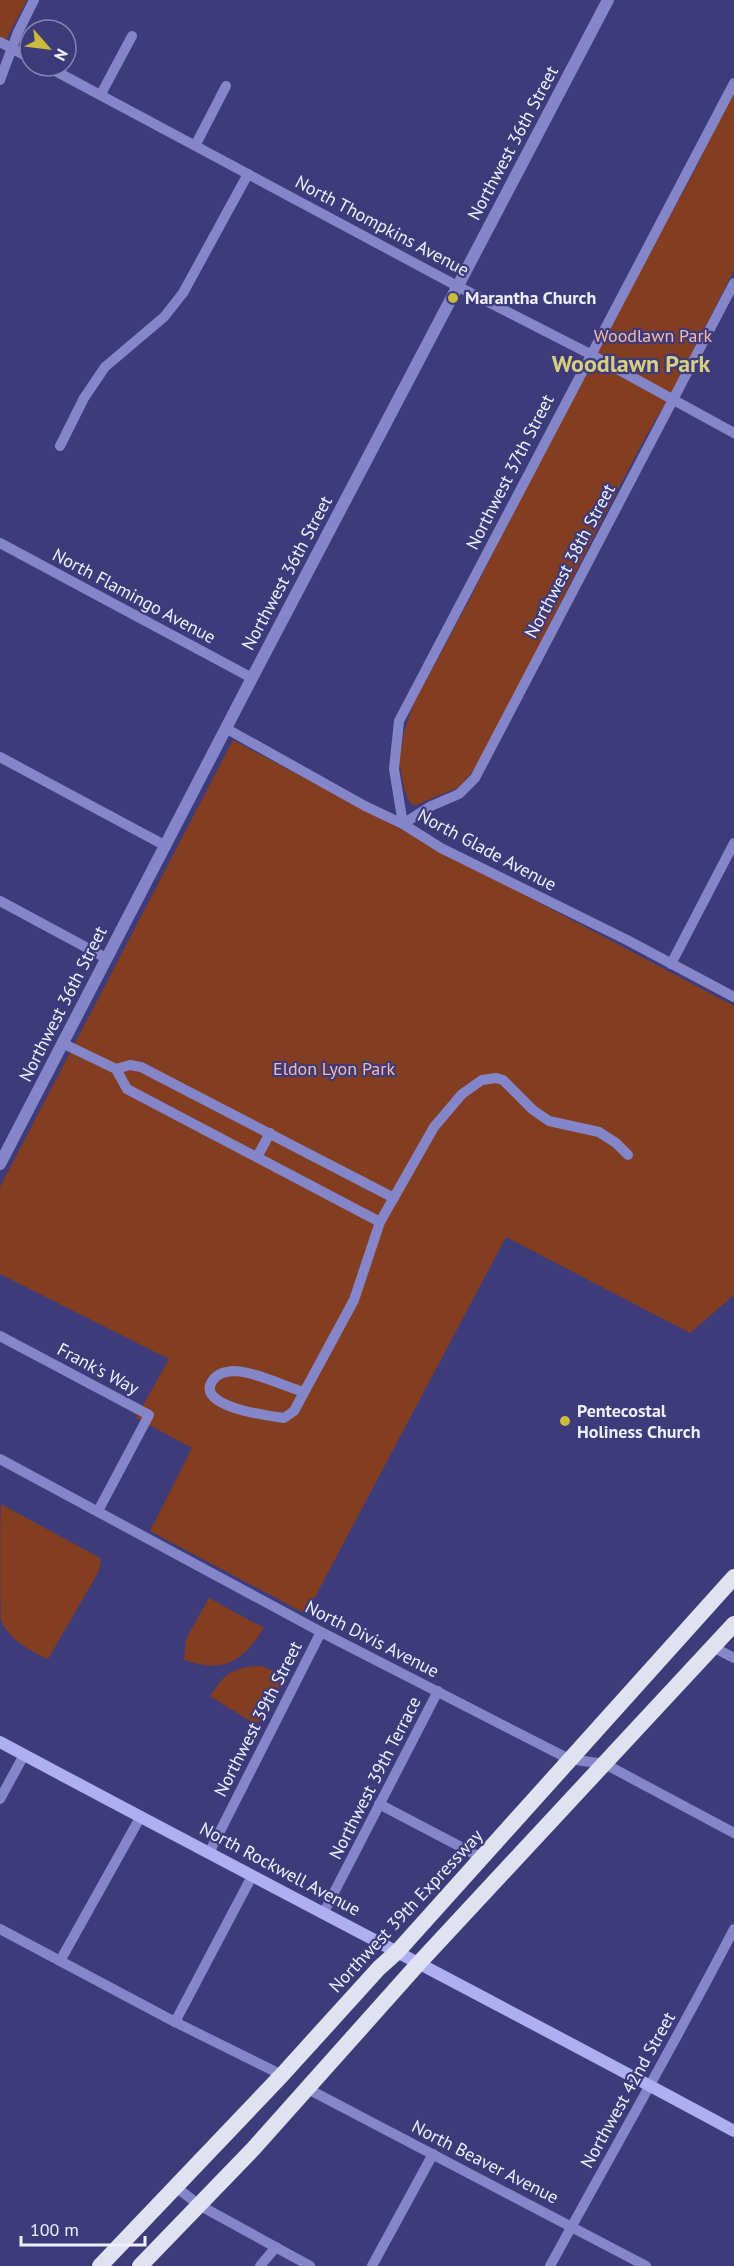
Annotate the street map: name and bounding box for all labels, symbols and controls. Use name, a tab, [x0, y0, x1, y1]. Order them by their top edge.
north arrow	[18, 18, 78, 78]
text: N	[50, 46, 73, 64]
street label: Northwest 36th Street	[462, 62, 563, 224]
street label: North Thompkins Avenue	[291, 170, 473, 281]
place label: Marantha Church	[465, 286, 596, 309]
marker: Marantha Church	[446, 291, 460, 305]
park label: Woodlawn Park	[594, 324, 713, 347]
district label: Woodlawn Park	[552, 348, 711, 379]
street label: Northwest 37th Street	[461, 390, 559, 553]
street label: Northwest 38th Street	[519, 480, 620, 642]
street label: Northwest 36th Street	[236, 492, 337, 654]
street label: North Flamingo Avenue	[49, 543, 220, 648]
street label: North Glade Avenue	[414, 803, 560, 896]
street label: Northwest 36th Street	[13, 922, 112, 1085]
park label: Eldon Lyon Park	[273, 1057, 395, 1080]
street label: Frank's Way	[53, 1337, 144, 1400]
place label: Pentecostal Holiness Church	[577, 1399, 700, 1443]
marker: Pentecostal Holiness Church	[558, 1414, 572, 1428]
street label: North Divis Avenue	[301, 1595, 443, 1682]
street label: Northwest 39th Street	[208, 1637, 307, 1800]
street label: Northwest 39th Terrace	[324, 1692, 426, 1863]
street label: North Rockwell Avenue	[196, 1816, 364, 1921]
street label: Northwest 39th Expressway	[324, 1824, 488, 1997]
street label: Northwest 42nd Street	[575, 2008, 680, 2172]
street label: North Beaver Avenue	[408, 2115, 563, 2209]
scale bar	[21, 2209, 146, 2247]
text: 100 m	[30, 2218, 79, 2241]

